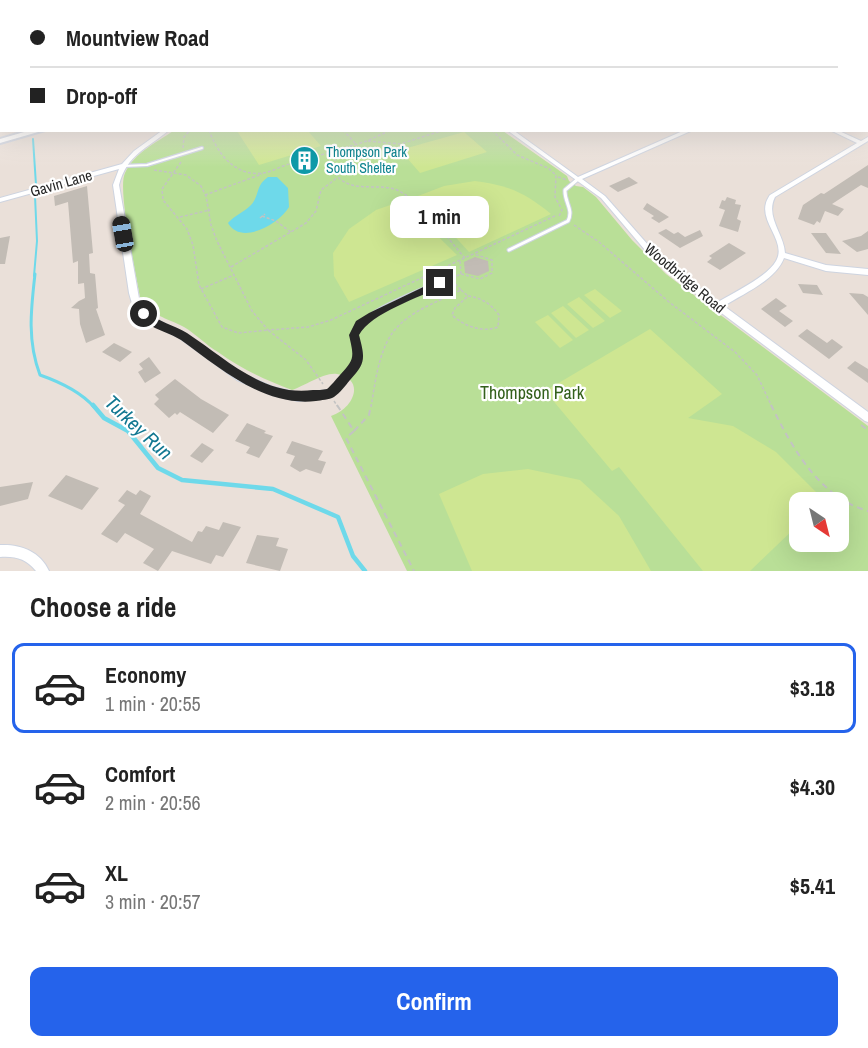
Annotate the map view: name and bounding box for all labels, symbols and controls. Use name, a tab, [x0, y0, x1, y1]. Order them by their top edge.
text: Mountview Road	[66, 23, 209, 53]
text: Drop-off	[66, 81, 137, 111]
place label: Thompson Park South Shelter	[326, 143, 407, 177]
building icon: Thompson Park South Shelter	[289, 144, 321, 176]
street label: Gavin Lane	[28, 164, 95, 202]
callout: 1 min	[390, 196, 490, 238]
text: 1 min	[418, 203, 461, 230]
car	[111, 215, 135, 253]
street label: Woodbridge Road	[640, 238, 730, 318]
route end	[426, 269, 453, 296]
route start	[130, 300, 157, 327]
park label: Thompson Park	[480, 380, 585, 405]
water label: Turkey Run	[99, 389, 179, 465]
north arrow	[789, 492, 849, 552]
map controls	[789, 492, 849, 552]
text: Choose a ride	[30, 589, 176, 625]
text: Economy	[105, 660, 186, 690]
icon: car	[33, 661, 87, 715]
text: $3.18	[790, 673, 835, 703]
text: 1 min · 20:55	[105, 690, 201, 717]
text: Comfort	[105, 759, 175, 789]
icon: car	[33, 760, 87, 814]
text: $4.30	[790, 772, 835, 802]
text: 2 min · 20:56	[105, 789, 201, 816]
text: XL	[105, 858, 128, 888]
icon: car	[33, 859, 87, 913]
text: $5.41	[790, 871, 835, 901]
text: 3 min · 20:57	[105, 888, 201, 915]
button: Confirm	[30, 967, 838, 1036]

